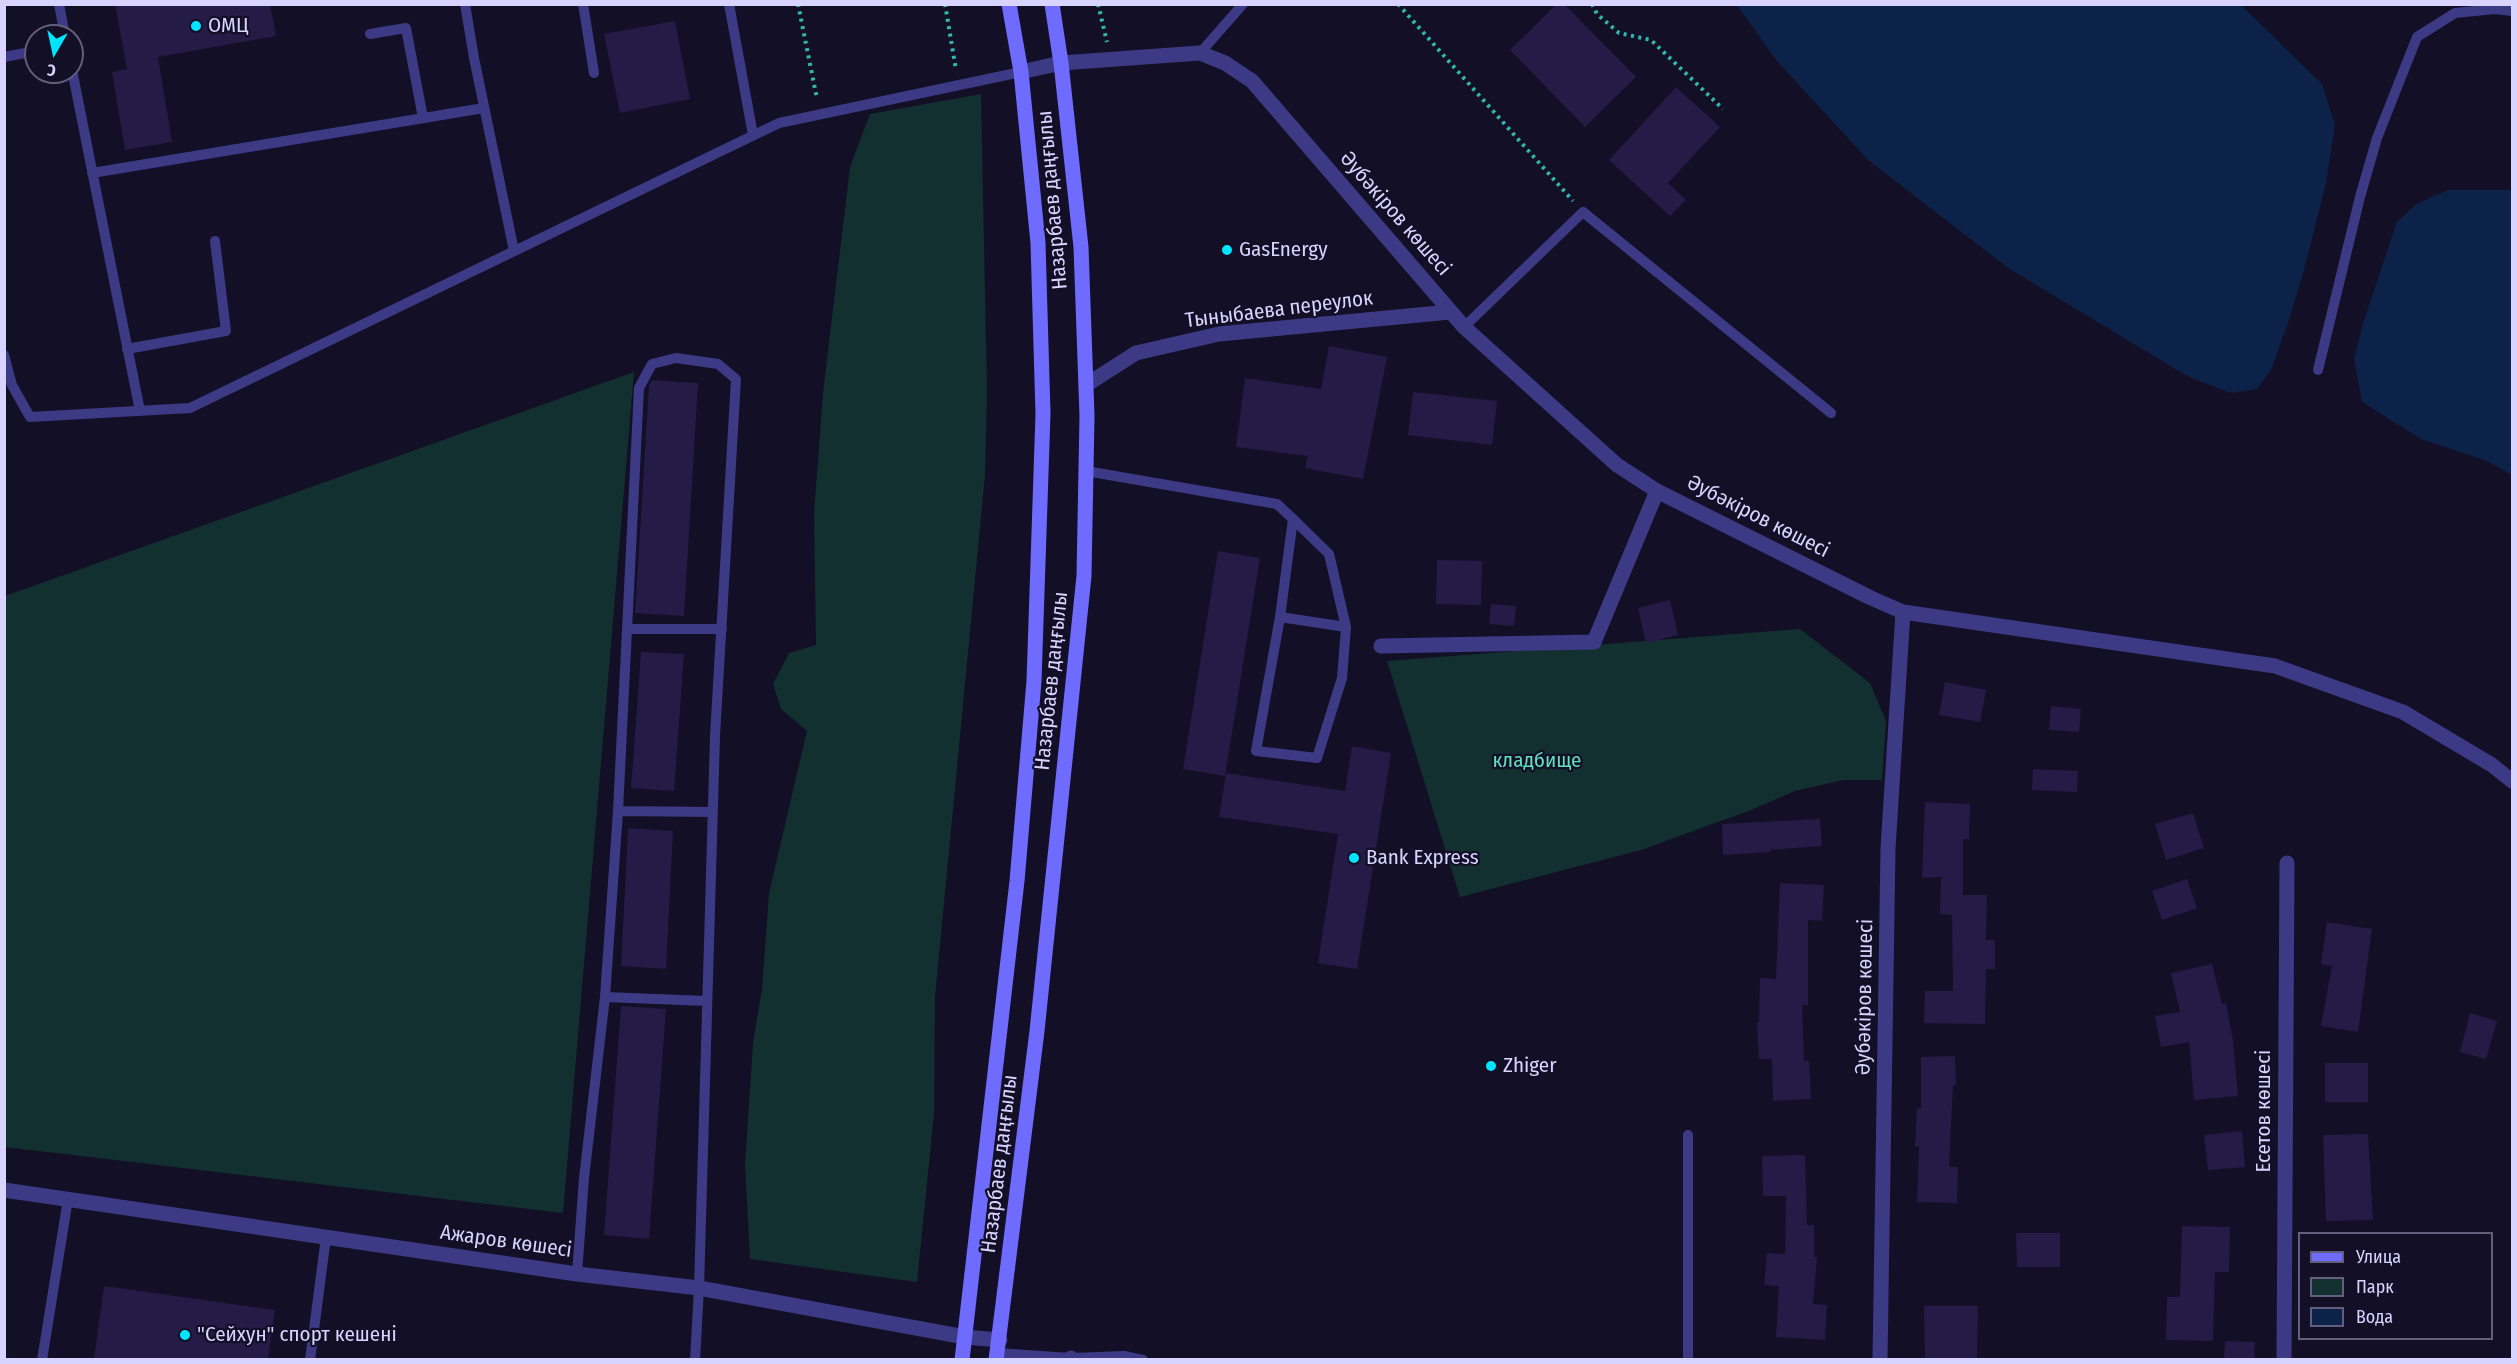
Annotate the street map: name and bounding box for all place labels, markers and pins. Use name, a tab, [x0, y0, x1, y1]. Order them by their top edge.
place label: ОМЦ	[208, 13, 249, 39]
marker: ОМЦ	[189, 19, 203, 33]
place label: GasEnergy	[1239, 237, 1327, 263]
marker: GasEnergy	[1220, 243, 1234, 257]
place label: Bank Express	[1366, 845, 1479, 871]
marker: Bank Express	[1347, 851, 1361, 865]
place label: Zhiger	[1503, 1053, 1557, 1079]
marker: Zhiger	[1484, 1059, 1498, 1073]
place label: "Сейхун" спорт кешені	[197, 1322, 397, 1348]
marker: "Сейхун" спорт кешені	[178, 1328, 192, 1342]

